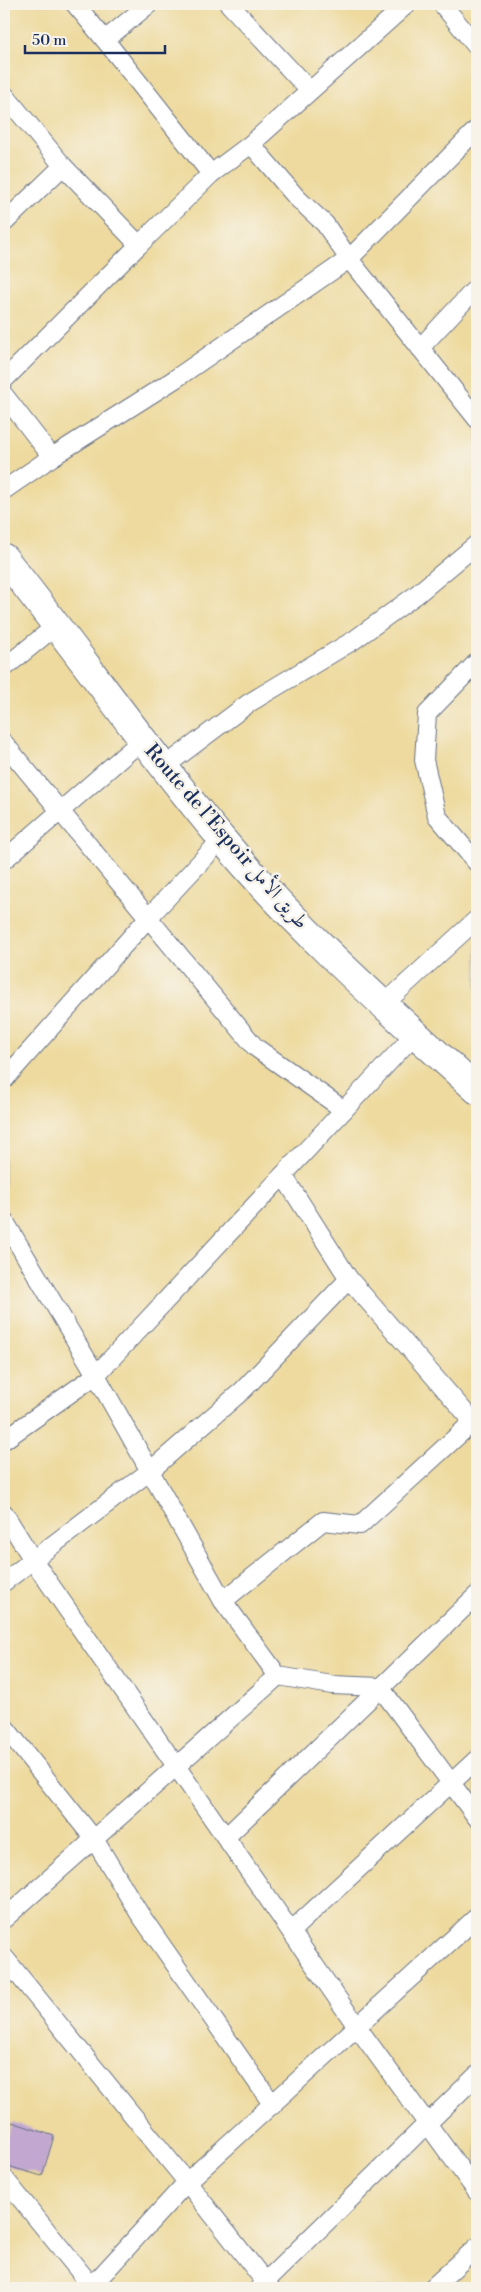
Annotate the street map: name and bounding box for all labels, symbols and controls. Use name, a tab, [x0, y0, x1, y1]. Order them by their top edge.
scale bar	[25, 22, 165, 54]
text: 50 m	[32, 31, 66, 50]
street label: Route de l’Espoir طريق الأمل	[138, 737, 316, 935]

